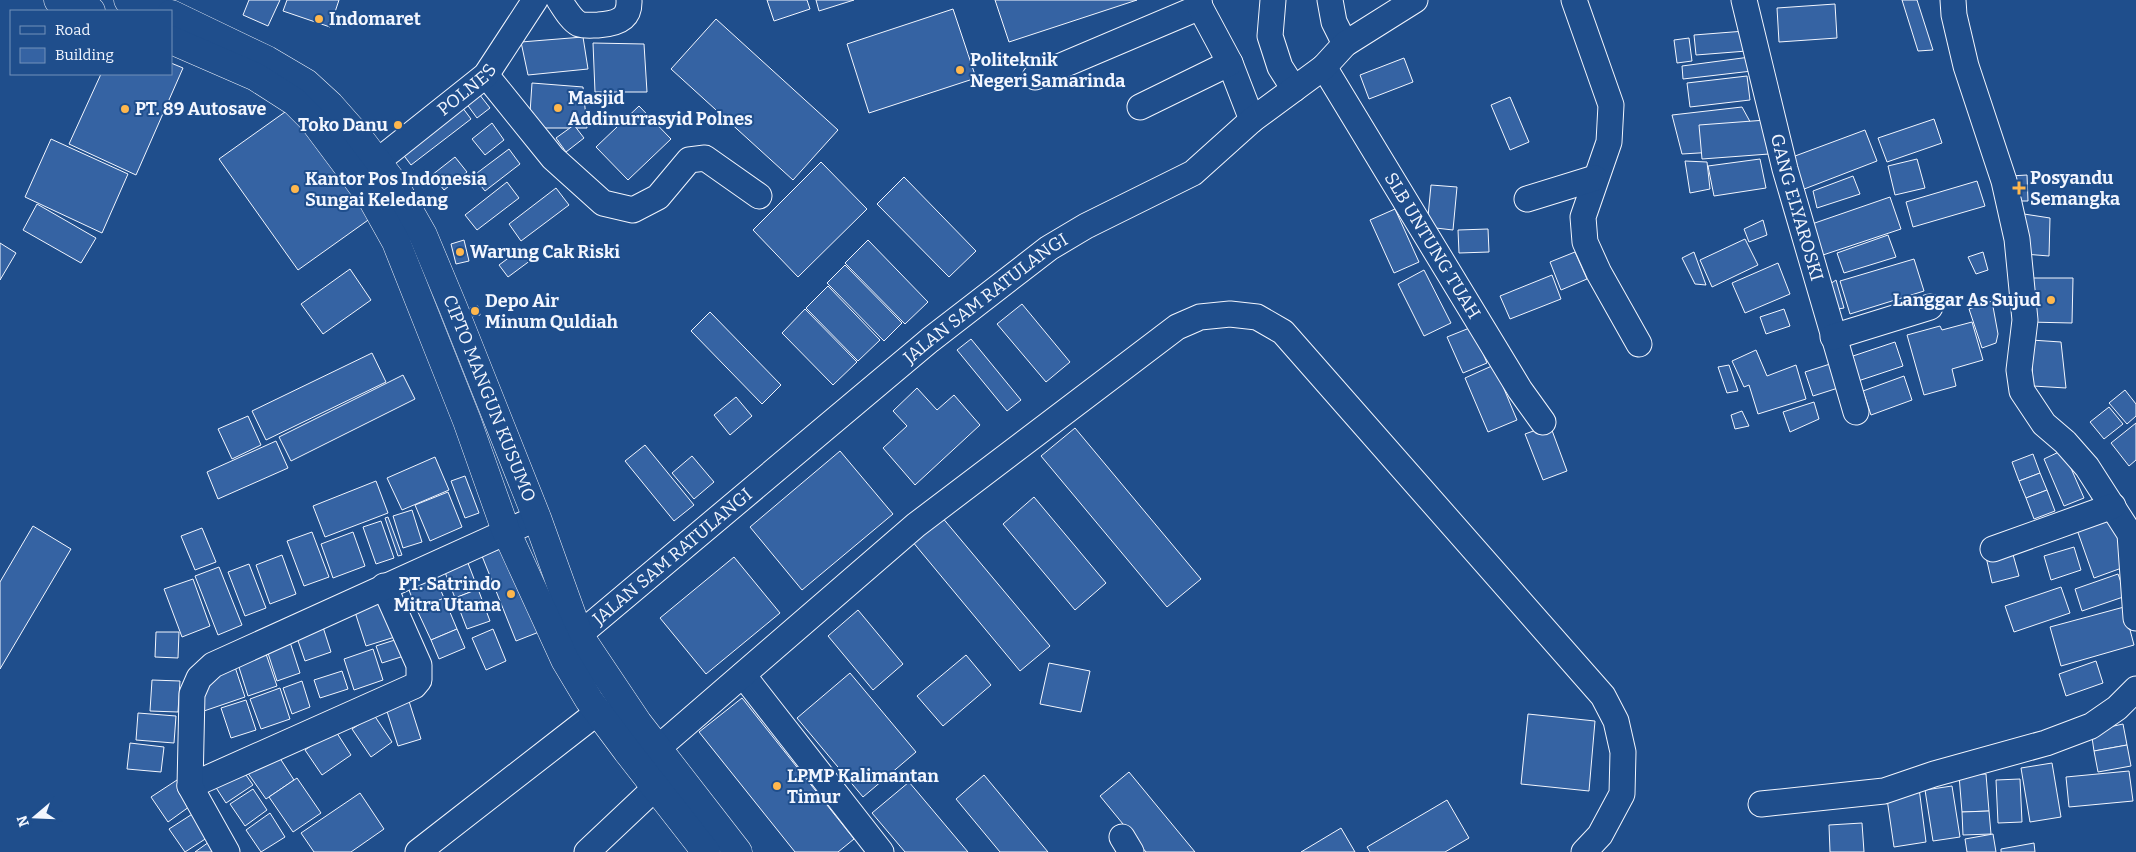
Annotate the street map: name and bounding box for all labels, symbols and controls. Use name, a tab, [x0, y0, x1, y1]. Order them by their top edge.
place label: Indomaret	[329, 8, 421, 30]
legend	[10, 10, 172, 75]
marker: Indomaret	[313, 13, 325, 25]
text: Road	[55, 21, 90, 39]
text: Building	[55, 46, 114, 64]
place label: Politeknik Negeri Samarinda	[970, 49, 1125, 92]
street label: POLNES	[433, 60, 501, 120]
marker: Politeknik Negeri Samarinda	[954, 64, 966, 76]
place label: Masjid Addinurrasyid Polnes	[568, 87, 753, 130]
place label: PT. 89 Autosave	[135, 98, 267, 120]
marker: Masjid Addinurrasyid Polnes	[552, 102, 564, 114]
marker: PT. 89 Autosave	[119, 103, 131, 115]
place label: Toko Danu	[298, 114, 389, 136]
marker: Toko Danu	[392, 119, 404, 131]
street label: GANG ELYAROSKI	[1766, 131, 1828, 284]
place label: Posyandu Semangka	[2030, 167, 2120, 210]
place label: Kantor Pos Indonesia Sungai Keledang	[305, 168, 487, 211]
street label: SLB UNTUNG TUAH	[1380, 168, 1485, 323]
marker: Posyandu Semangka	[2012, 181, 2026, 195]
marker: Kantor Pos Indonesia Sungai Keledang	[289, 183, 301, 195]
street label: JALAN SAM RATULANGI	[898, 228, 1072, 369]
place label: Warung Cak Riski	[470, 241, 620, 263]
marker: Warung Cak Riski	[454, 246, 466, 258]
place label: Langgar As Sujud	[1893, 289, 2041, 311]
place label: Depo Air Minum Quldiah	[485, 290, 619, 333]
street label: CIPTO MANGUN KUSUMO	[438, 292, 540, 505]
marker: Langgar As Sujud	[2045, 294, 2057, 306]
marker: Depo Air Minum Quldiah	[469, 305, 481, 317]
street label: JALAN SAM RATULANGI	[587, 483, 757, 630]
place label: PT. Satrindo Mitra Utama	[394, 573, 501, 616]
marker: PT. Satrindo Mitra Utama	[505, 588, 517, 600]
place label: LPMP Kalimantan Timur	[787, 765, 939, 808]
marker: LPMP Kalimantan Timur	[771, 780, 783, 792]
north arrow	[10, 792, 60, 842]
text: N	[13, 813, 33, 829]

